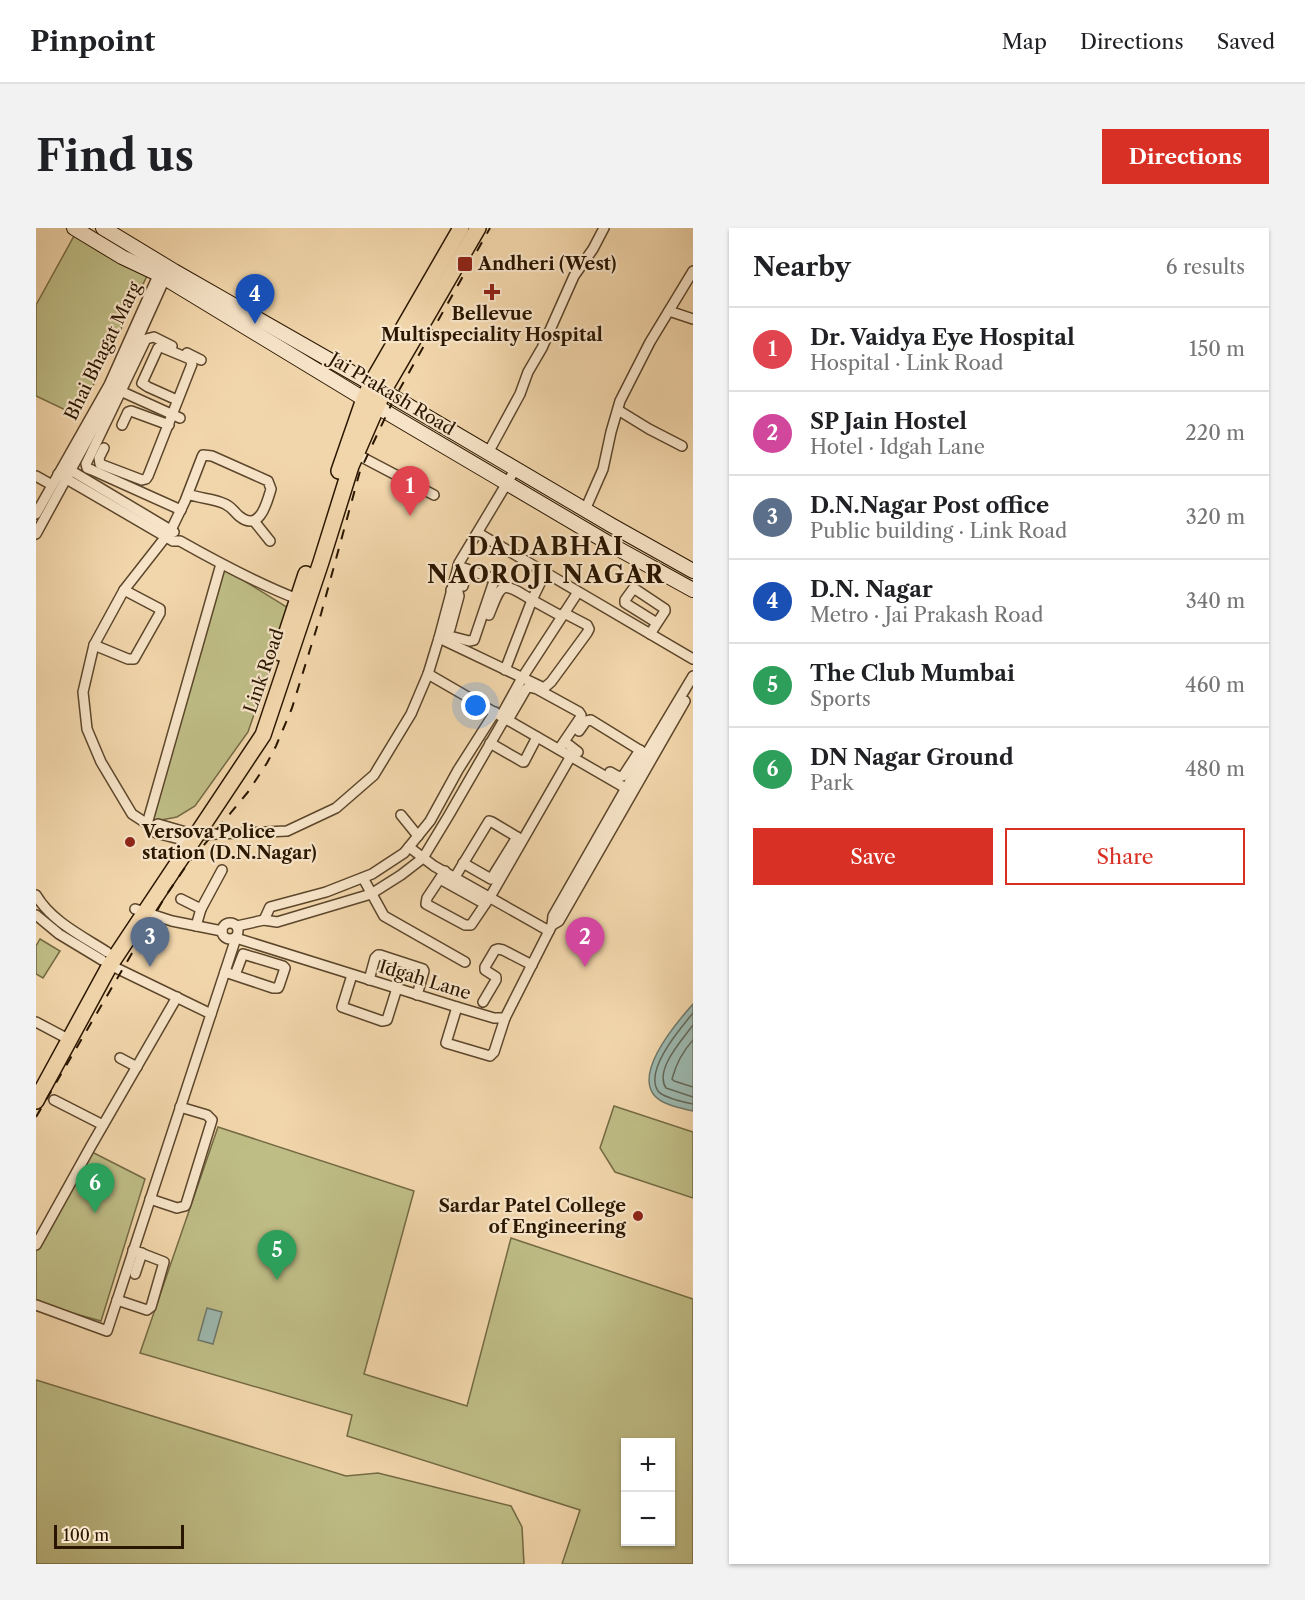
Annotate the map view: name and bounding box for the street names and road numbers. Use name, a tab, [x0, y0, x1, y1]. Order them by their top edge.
street label: Bhai Bhagat Marg	[60, 278, 146, 424]
street label: Jai Prakash Road	[323, 346, 459, 440]
street label: Link Road	[239, 626, 289, 716]
street label: Idgah Lane	[376, 956, 474, 1004]

